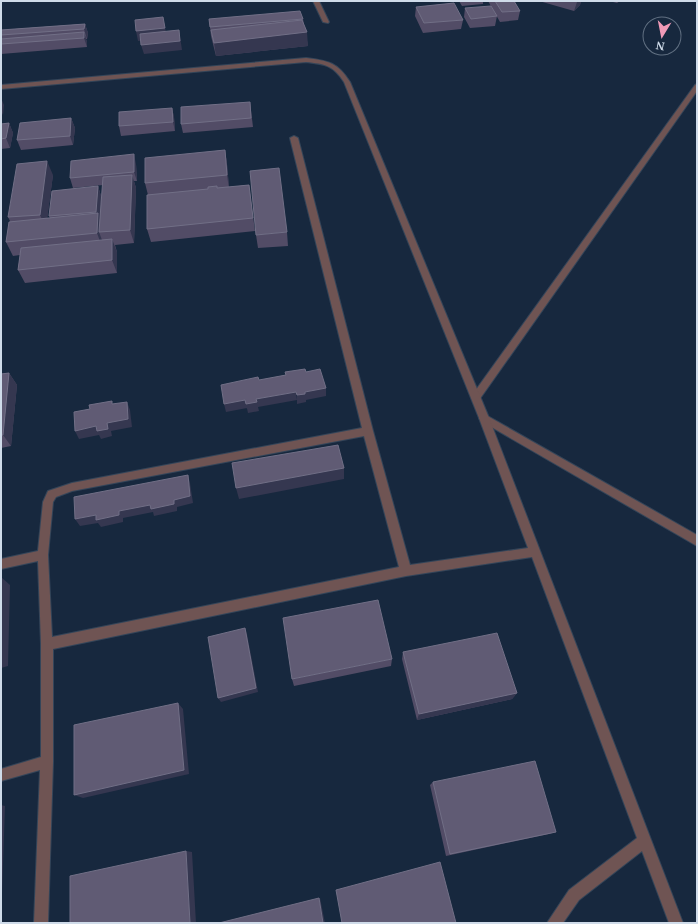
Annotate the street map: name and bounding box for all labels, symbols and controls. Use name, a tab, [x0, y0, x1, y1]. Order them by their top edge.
north arrow	[642, 16, 682, 56]
text: N	[654, 38, 666, 54]

